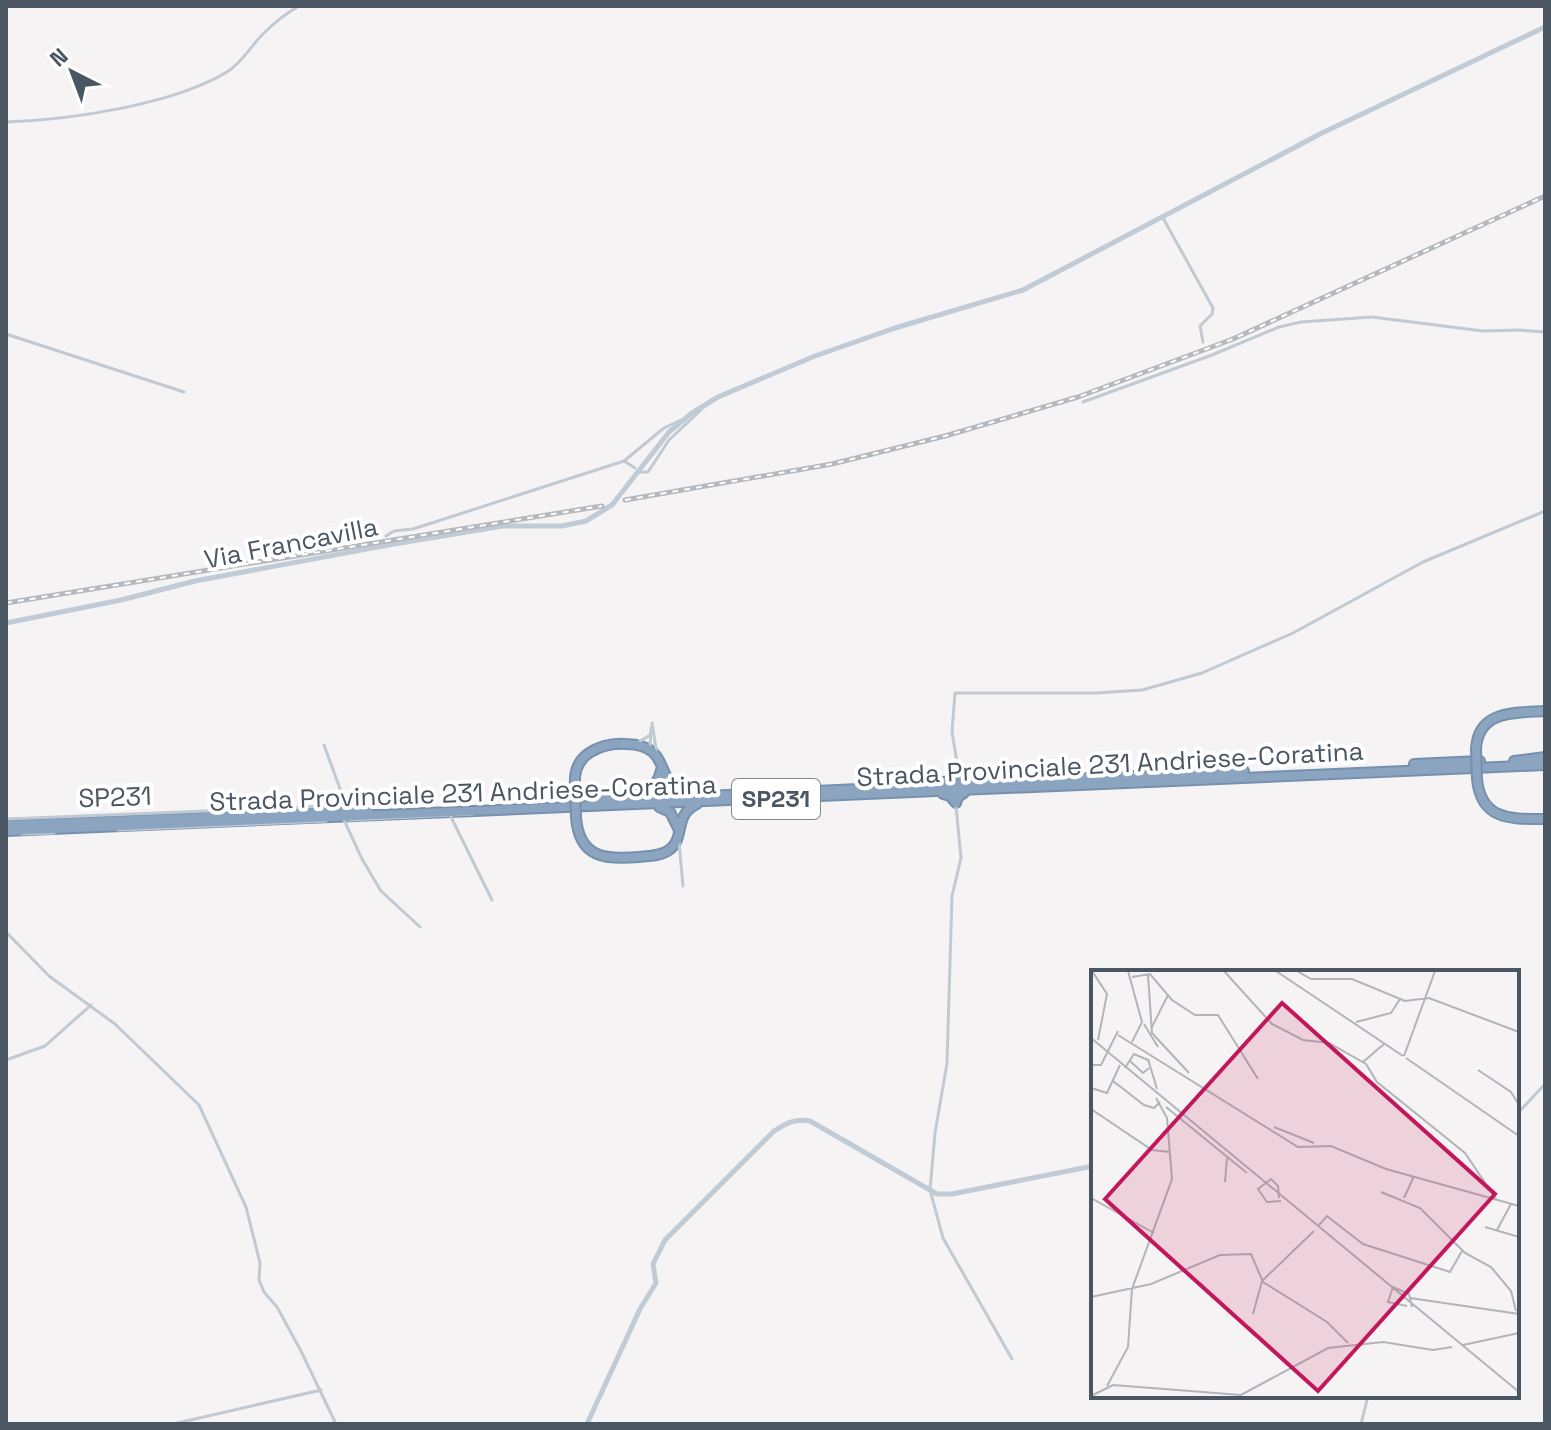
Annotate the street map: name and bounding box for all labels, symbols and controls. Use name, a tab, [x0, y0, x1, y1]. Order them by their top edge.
north arrow	[32, 32, 112, 112]
text: N	[44, 42, 73, 72]
street label: Via Francavilla	[201, 509, 381, 577]
street label: Strada Provinciale 231 Andriese-Coratina	[856, 734, 1364, 794]
street label: Strada Provinciale 231 Andriese-Coratina	[209, 767, 717, 819]
street label: SP231	[78, 779, 152, 815]
road number: SP231	[732, 779, 820, 819]
inset map	[1091, 970, 1519, 1398]

